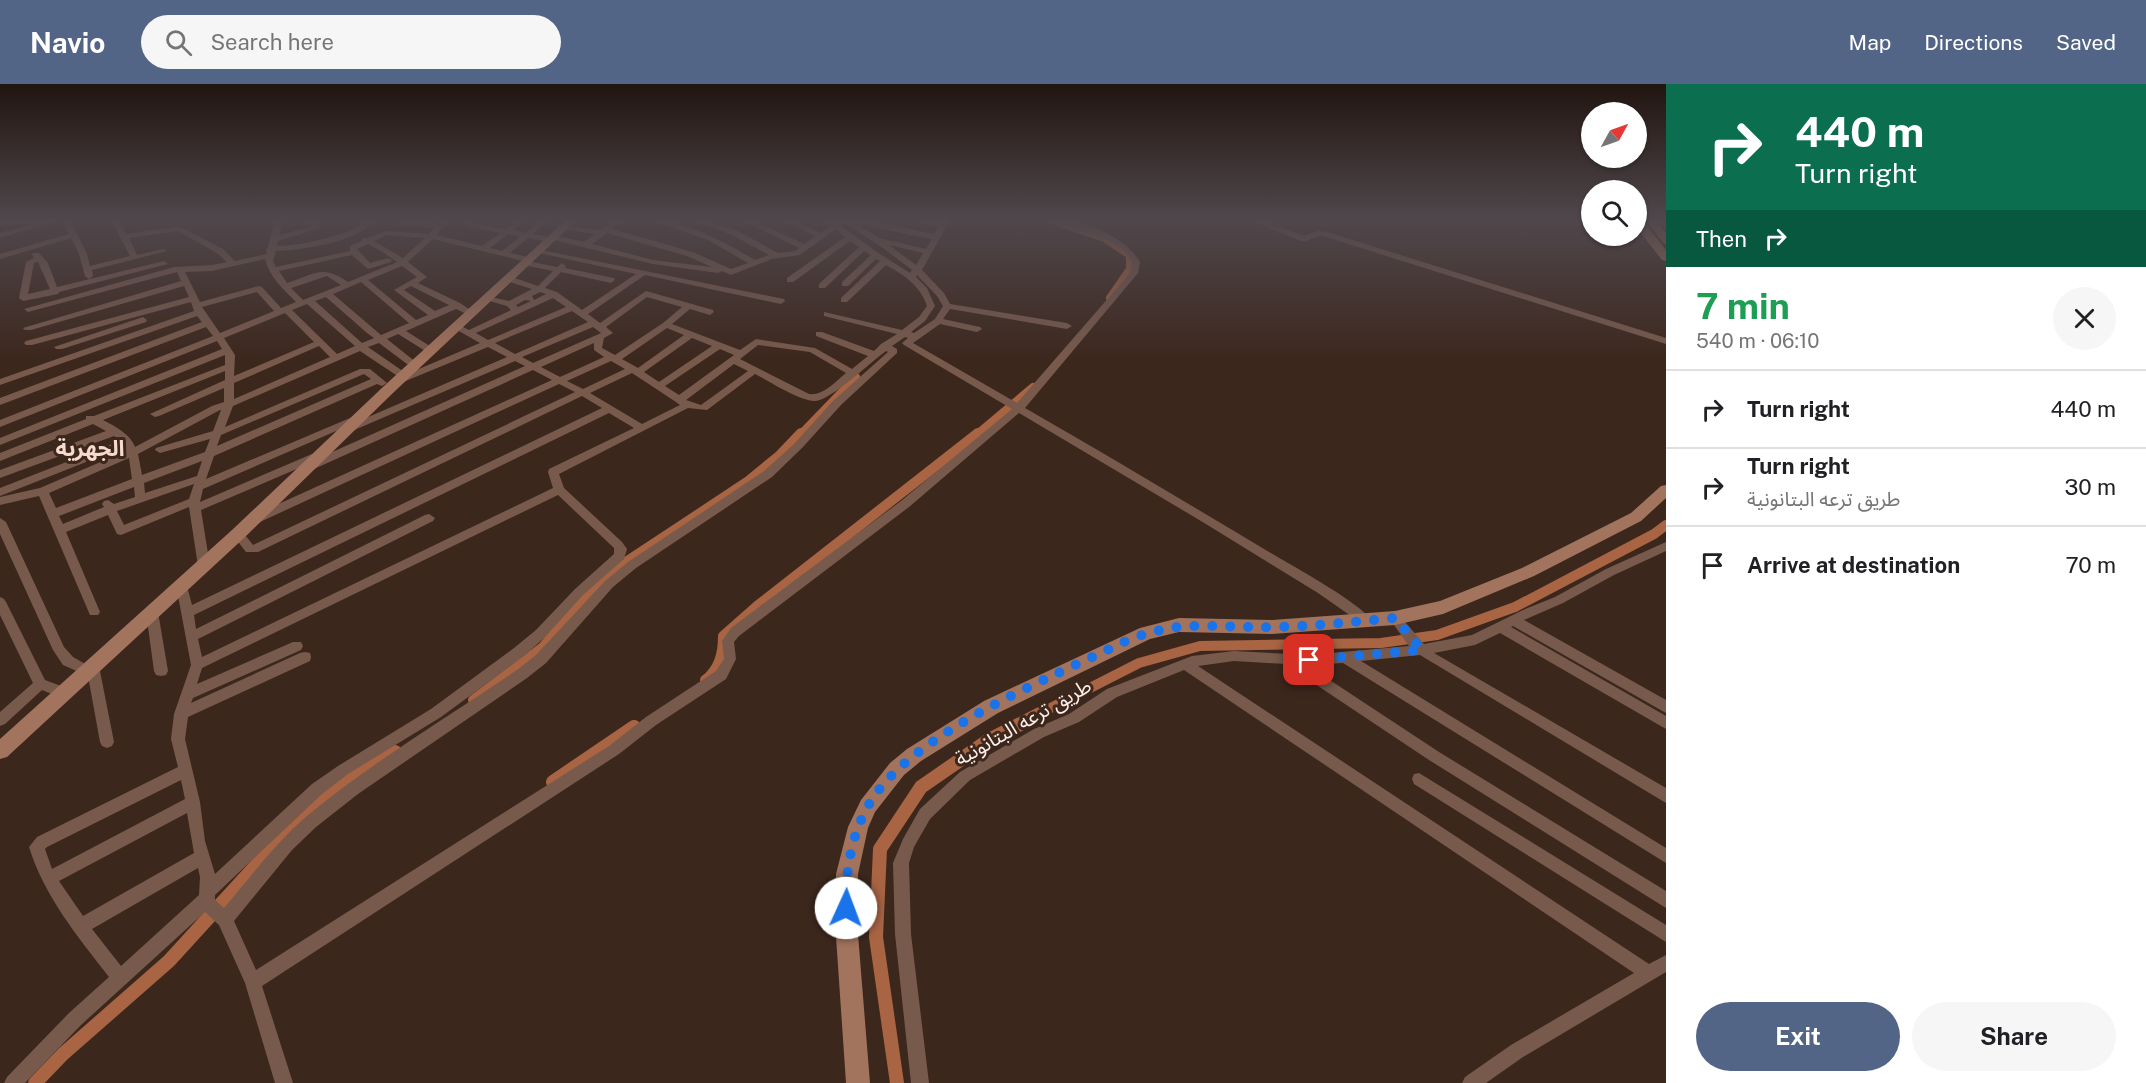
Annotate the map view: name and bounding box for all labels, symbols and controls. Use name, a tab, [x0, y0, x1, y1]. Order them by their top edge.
search box	[141, 15, 561, 69]
text: Navio	[30, 26, 105, 59]
icon: search	[162, 26, 195, 59]
text: Search here	[210, 29, 334, 55]
text: Map	[1849, 30, 1891, 55]
text: Directions	[1924, 30, 2023, 55]
text: Saved	[2056, 30, 2116, 55]
north arrow	[1581, 102, 1647, 168]
map controls	[1581, 102, 1647, 246]
text: 440 m	[1795, 107, 1924, 156]
icon: right	[1696, 108, 1774, 186]
text: Turn right	[1795, 157, 1918, 189]
button: search	[1581, 180, 1647, 246]
icon: right	[1759, 222, 1792, 255]
text: Then	[1696, 226, 1747, 252]
text: 7 min	[1696, 285, 1790, 327]
button: close	[2053, 287, 2116, 350]
text: 540 m · 06:10	[1696, 329, 1819, 353]
icon: right	[1696, 393, 1729, 426]
text: Turn right	[1747, 396, 1850, 422]
text: 440 m	[2051, 396, 2116, 422]
district label: الجهرية	[56, 435, 124, 461]
text: Turn right	[1747, 453, 1850, 479]
icon: right	[1696, 471, 1729, 504]
text: 30 m	[2064, 474, 2116, 500]
text: طريق ترعه البتانونية	[1747, 487, 1900, 511]
icon: arrive	[1696, 549, 1729, 582]
text: Arrive at destination	[1747, 552, 1960, 578]
text: 70 m	[2065, 552, 2116, 578]
pin	[1283, 634, 1334, 685]
icon: arrive	[1292, 643, 1325, 676]
street label: طريق ترعه البتانونية	[951, 673, 1096, 772]
position arrow	[814, 876, 878, 940]
button: Exit	[1696, 1002, 1900, 1071]
button: Share	[1912, 1002, 2116, 1071]

